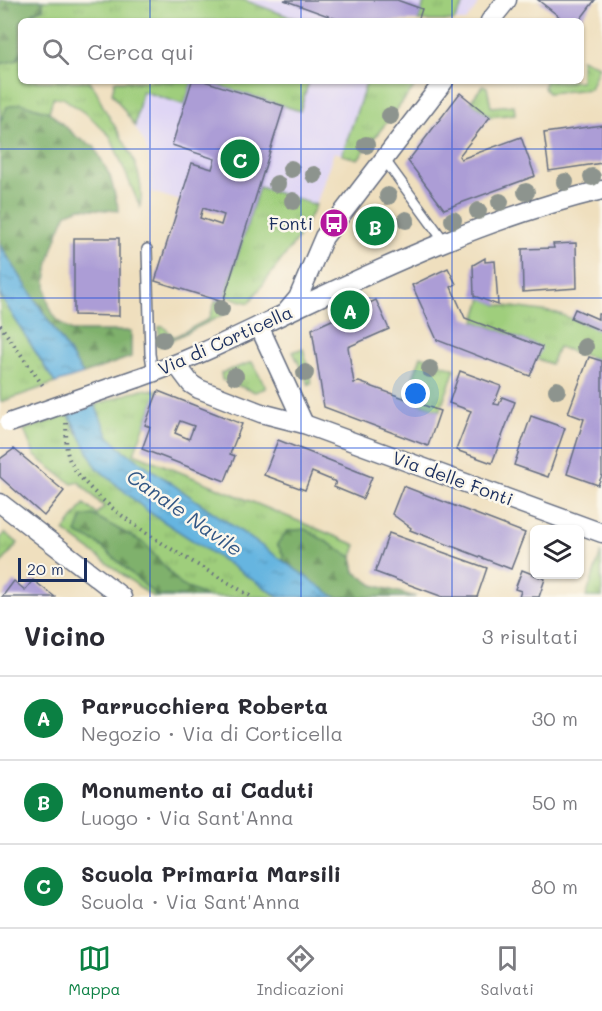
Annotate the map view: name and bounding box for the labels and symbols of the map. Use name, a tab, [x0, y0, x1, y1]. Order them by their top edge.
pin: C	[220, 136, 260, 182]
pin: B	[356, 204, 394, 248]
bus stop icon: Fonti	[318, 207, 350, 239]
place label: Fonti	[269, 211, 313, 235]
pin: A	[330, 288, 370, 332]
street label: Via di Corticella	[154, 300, 296, 380]
your location	[401, 379, 430, 408]
street label: Via delle Fonti	[389, 445, 517, 511]
water label: Canale Navile	[122, 463, 248, 561]
scale bar	[18, 555, 87, 582]

